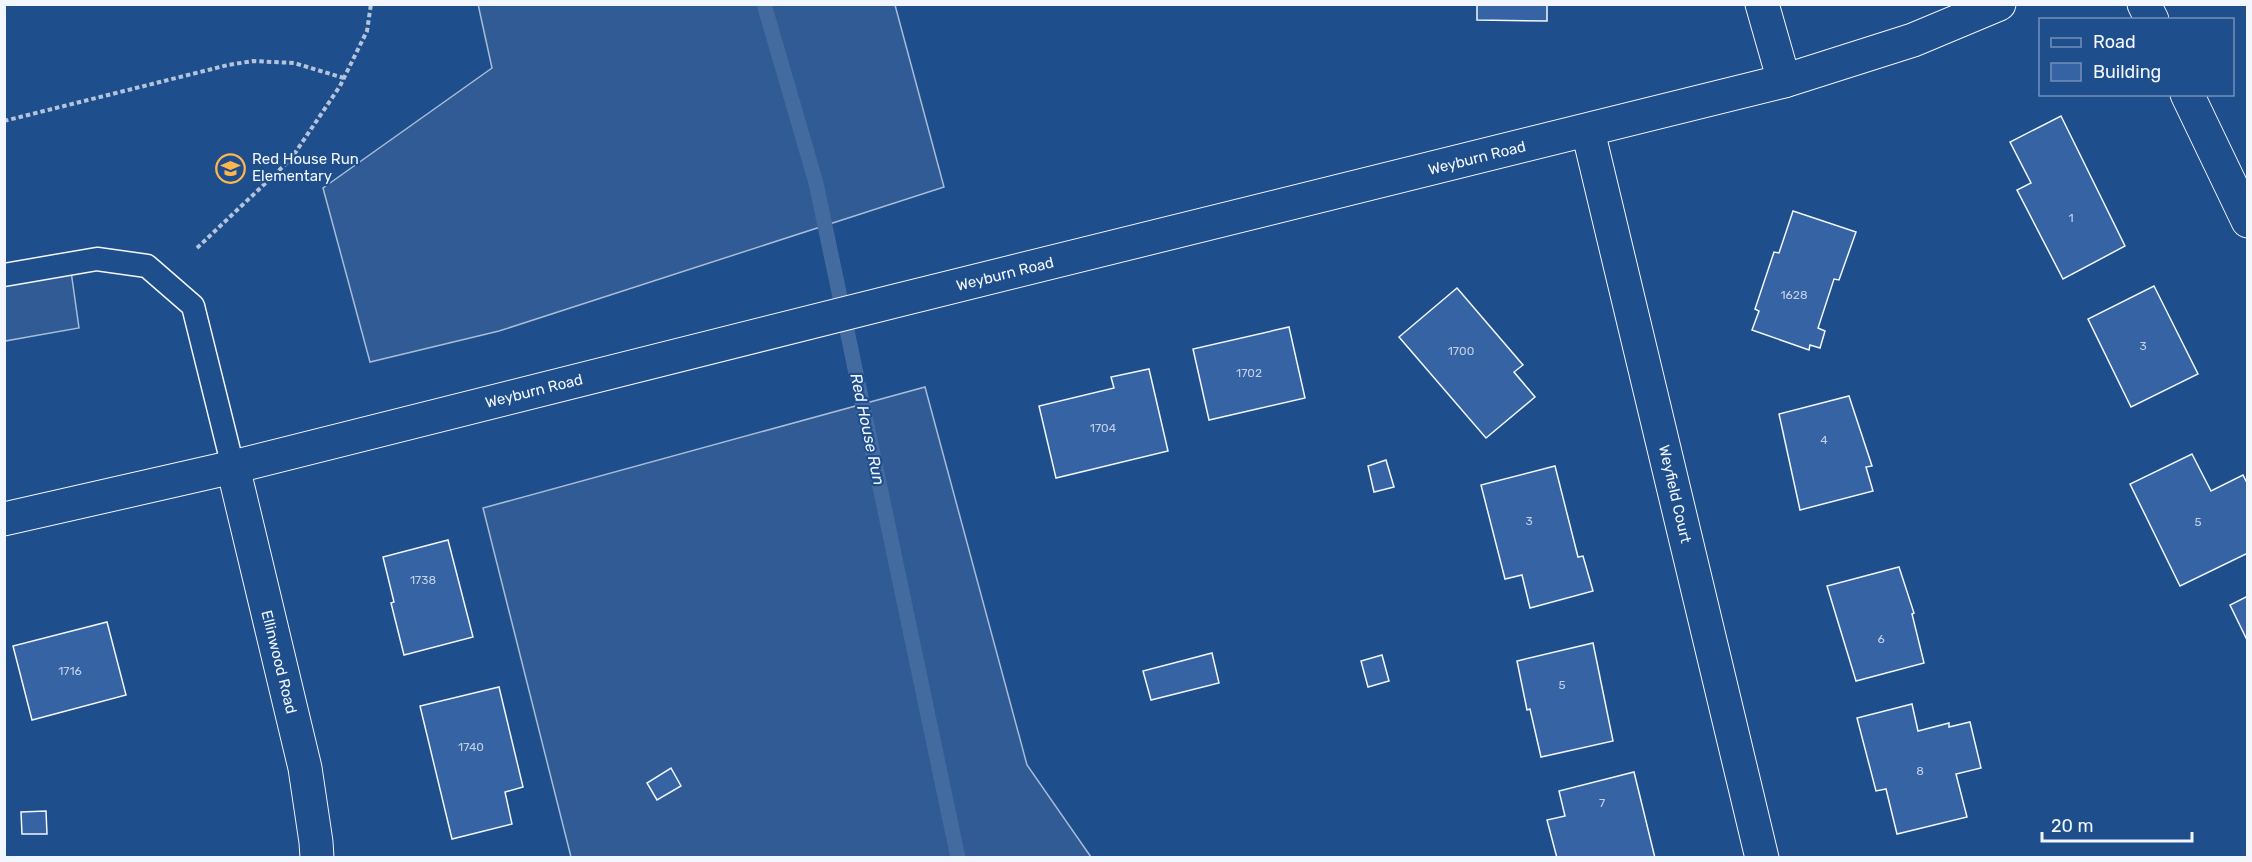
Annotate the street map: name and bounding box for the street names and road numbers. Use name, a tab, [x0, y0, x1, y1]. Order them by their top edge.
street label: Weyburn Road	[1426, 137, 1528, 179]
street label: Weyburn Road	[954, 253, 1056, 295]
street label: Weyburn Road	[483, 370, 585, 412]
street label: Weyfield Court	[1655, 443, 1695, 545]
street label: Ellinwood Road	[257, 608, 301, 716]

